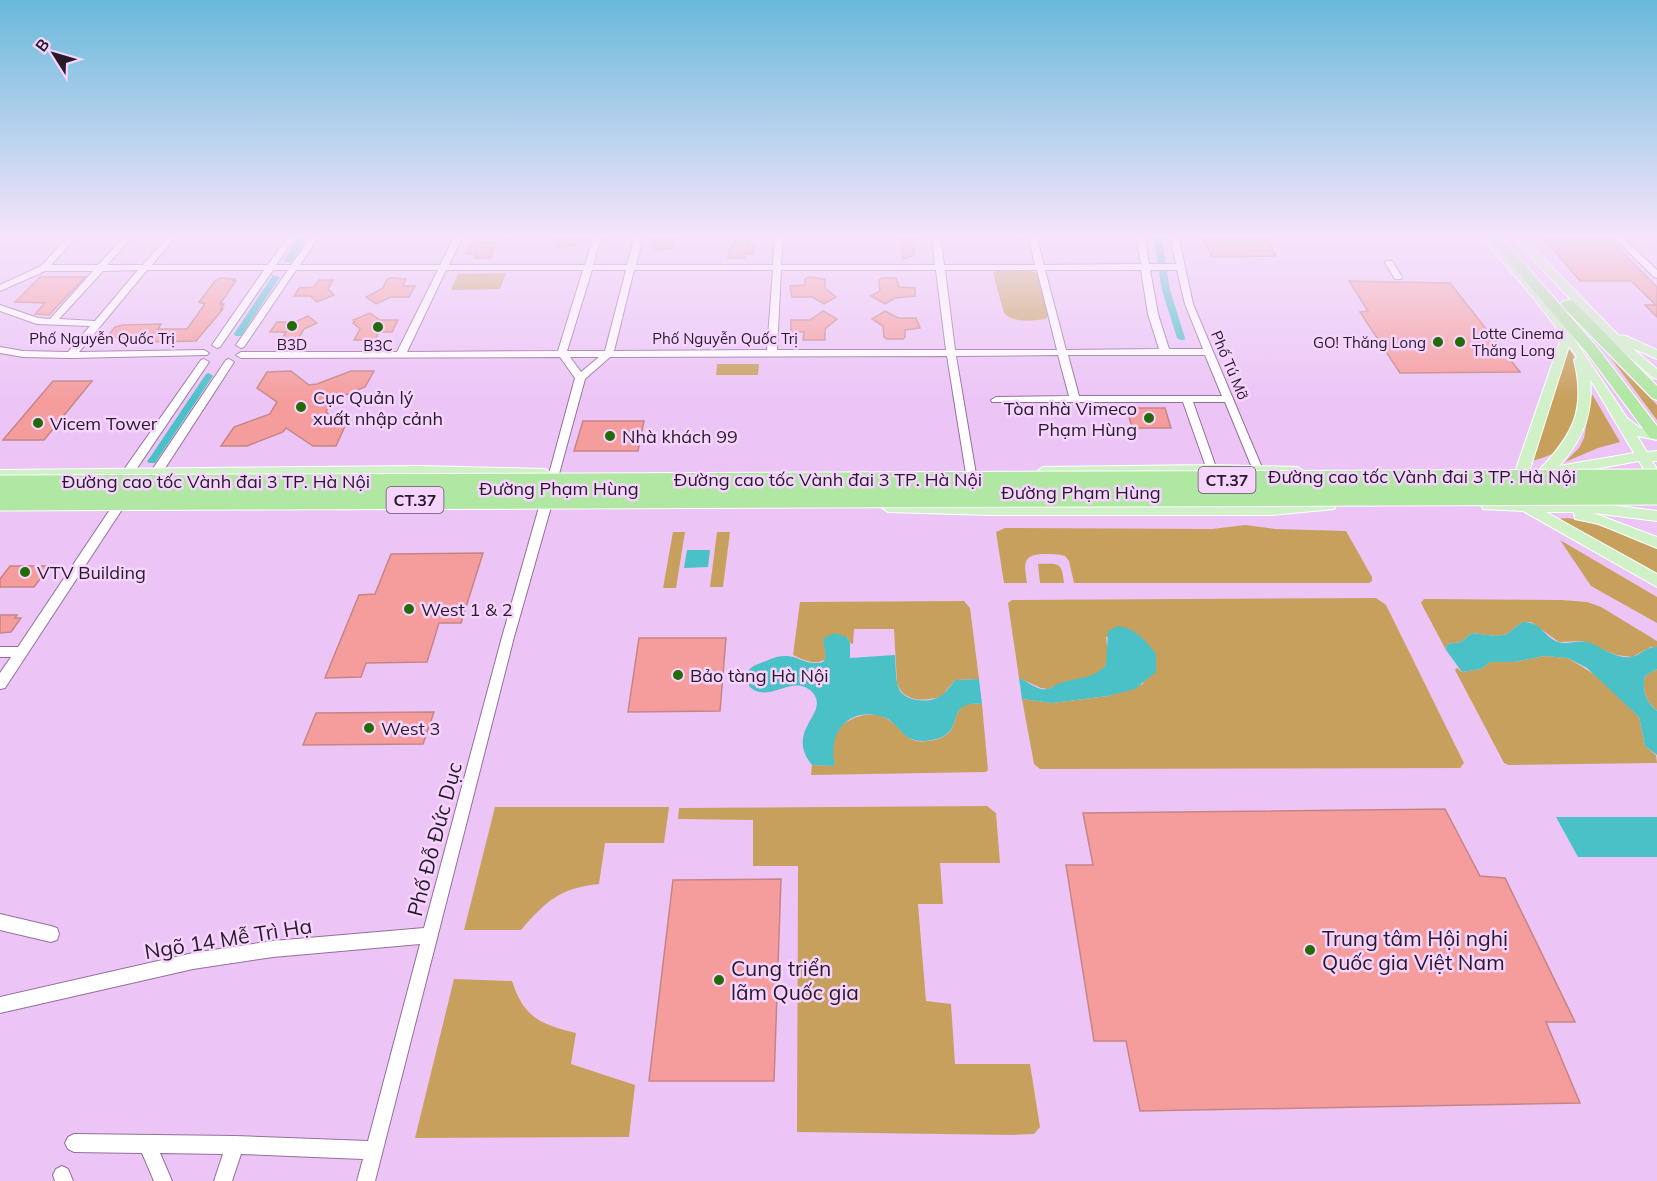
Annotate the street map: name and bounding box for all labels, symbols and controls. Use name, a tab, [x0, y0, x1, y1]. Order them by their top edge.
north arrow	[24, 24, 84, 84]
text: B	[31, 35, 53, 55]
marker: B3D	[285, 319, 299, 333]
marker: B3C	[371, 320, 385, 334]
place label: Lotte Cinema Thăng Long	[1472, 324, 1564, 360]
street label: Phố Tú Mỡ	[1207, 328, 1253, 402]
street label: Phố Nguyễn Quốc Trị	[29, 329, 175, 348]
street label: Phố Nguyễn Quốc Trị	[652, 329, 798, 348]
place label: GO! Thăng Long	[1313, 333, 1426, 352]
place label: B3D	[277, 335, 307, 354]
marker: GO! Thăng Long	[1431, 335, 1445, 349]
marker: Lotte Cinema Thăng Long	[1453, 335, 1467, 349]
place label: B3C	[363, 336, 393, 355]
place label: Cục Quản lý xuất nhập cảnh	[313, 386, 443, 430]
place label: Tòa nhà Vimeco Phạm Hùng	[1004, 397, 1137, 441]
marker: Cục Quản lý xuất nhập cảnh	[294, 400, 308, 414]
marker: Tòa nhà Vimeco Phạm Hùng	[1142, 411, 1156, 425]
place label: Vicem Tower	[50, 412, 158, 435]
marker: Vicem Tower	[31, 416, 45, 430]
place label: Nhà khách 99	[622, 425, 738, 448]
marker: Nhà khách 99	[603, 429, 617, 443]
street label: Đường cao tốc Vành đai 3 TP. Hà Nội	[1268, 465, 1576, 488]
road number: CT.37	[1198, 467, 1256, 493]
street label: Đường cao tốc Vành đai 3 TP. Hà Nội	[674, 468, 982, 491]
street label: Đường cao tốc Vành đai 3 TP. Hà Nội	[62, 470, 370, 493]
street label: Đường Phạm Hùng	[479, 477, 639, 500]
street label: Đường Phạm Hùng	[1001, 481, 1161, 504]
road number: CT.37	[386, 487, 444, 513]
place label: VTV Building	[37, 561, 146, 584]
marker: VTV Building	[18, 565, 32, 579]
place label: West 1 & 2	[421, 598, 513, 621]
marker: West 1 & 2	[402, 602, 416, 616]
place label: Bảo tàng Hà Nội	[690, 664, 829, 687]
marker: Bảo tàng Hà Nội	[671, 668, 685, 682]
place label: West 3	[381, 717, 440, 740]
marker: West 3	[362, 721, 376, 735]
street label: Phố Đỗ Đức Dục	[401, 759, 467, 919]
street label: Ngõ 14 Mễ Trì Hạ	[142, 912, 314, 964]
place label: Trung tâm Hội nghị Quốc gia Việt Nam	[1322, 925, 1508, 975]
marker: Trung tâm Hội nghị Quốc gia Việt Nam	[1303, 943, 1317, 957]
place label: Cung triển lãm Quốc gia	[731, 955, 859, 1005]
marker: Cung triển lãm Quốc gia	[712, 973, 726, 987]

